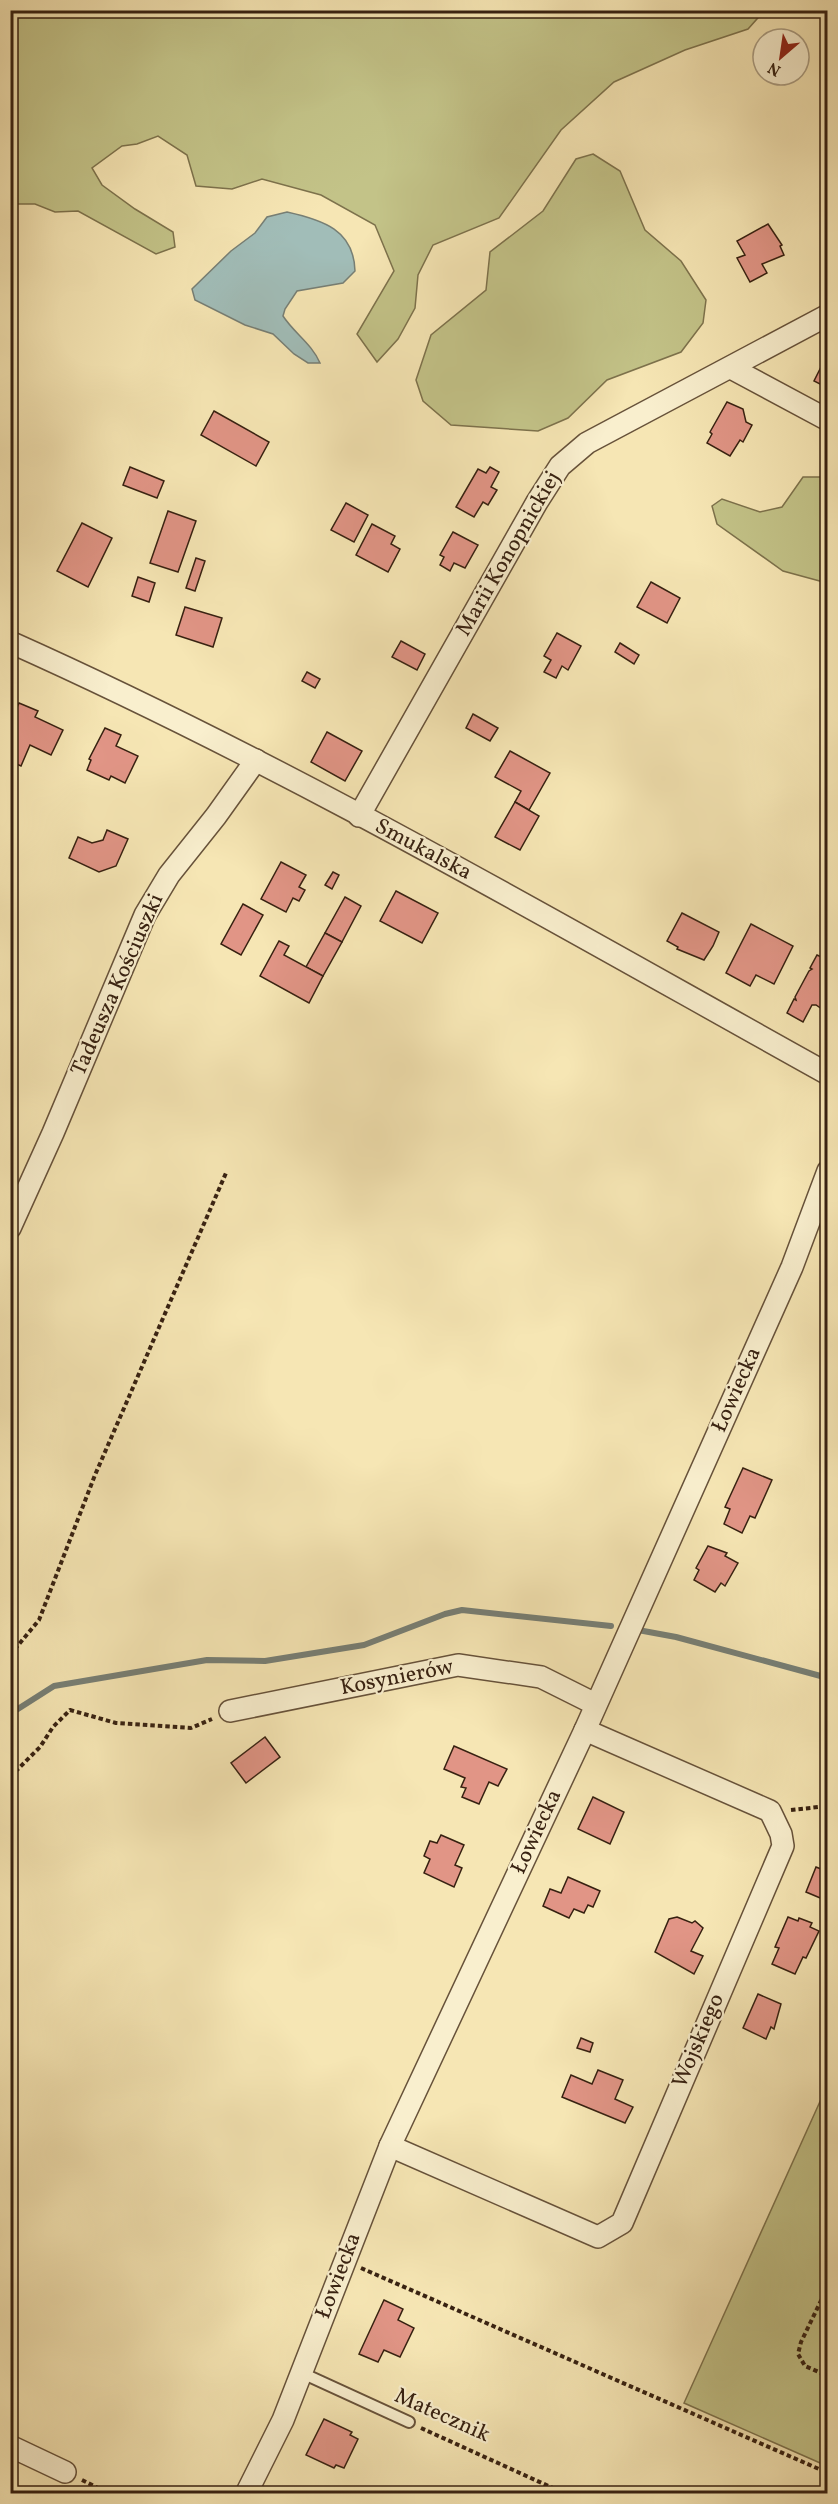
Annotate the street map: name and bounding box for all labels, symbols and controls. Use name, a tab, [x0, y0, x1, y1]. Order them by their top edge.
north arrow	[751, 27, 811, 87]
text: N	[764, 56, 785, 81]
street label: Marii Konopnickiej	[449, 466, 569, 642]
street label: Smukalska	[369, 811, 477, 889]
street label: Tadeusza Kościuszki	[64, 889, 172, 1081]
street label: Łowiecka	[705, 1343, 770, 1437]
street label: Kosynierów	[338, 1652, 456, 1704]
street label: Łowiecka	[504, 1785, 570, 1879]
street label: Wojskiego	[665, 1989, 733, 2093]
street label: Łowiecka	[308, 2228, 370, 2324]
street label: Matecznik	[389, 2381, 495, 2451]

